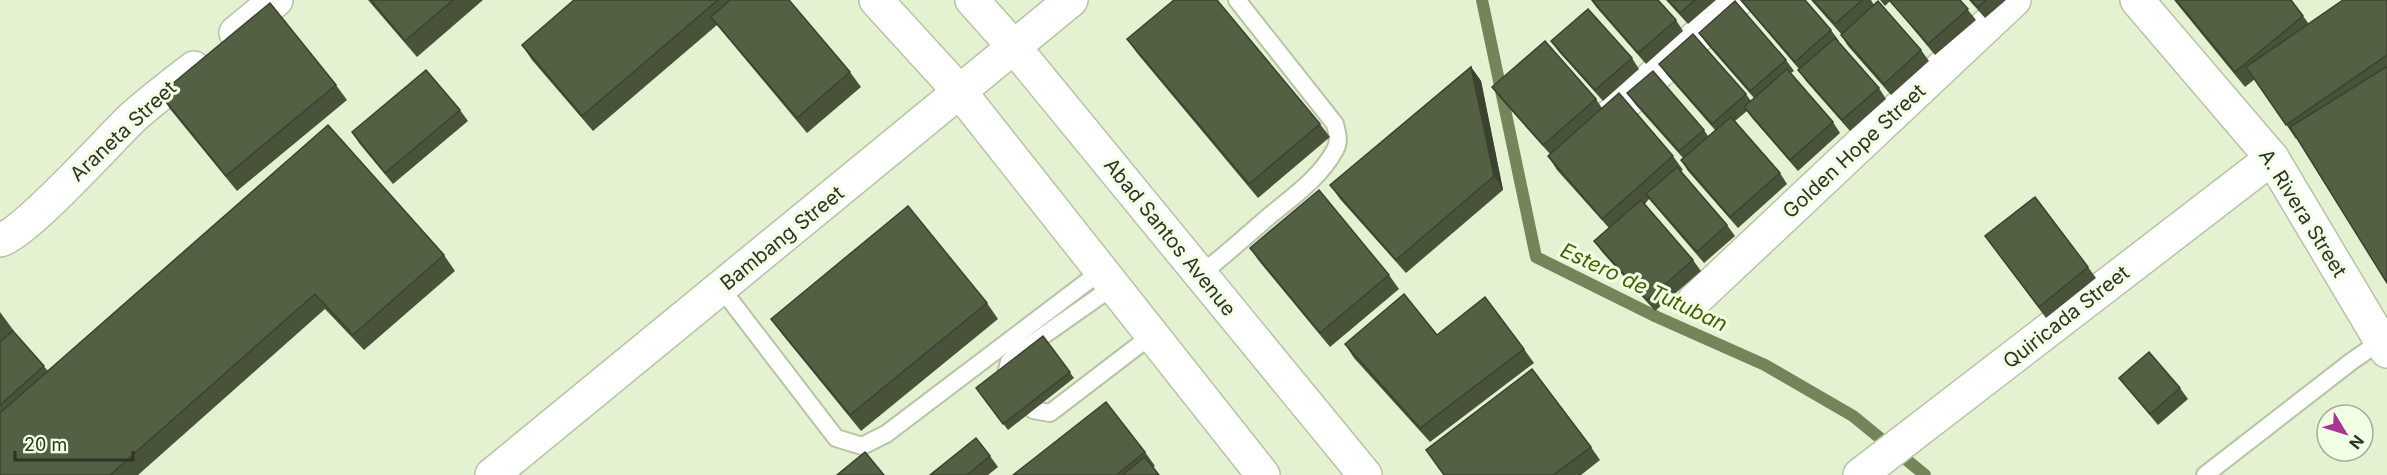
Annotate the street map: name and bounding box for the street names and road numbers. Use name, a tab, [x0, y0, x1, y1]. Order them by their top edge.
street label: Araneta Street	[65, 76, 181, 186]
street label: Golden Hope Street	[1778, 79, 1931, 223]
street label: A. Rivera Street	[2254, 145, 2352, 282]
street label: Abad Santos Avenue	[1099, 153, 1241, 321]
street label: Bambang Street	[716, 181, 849, 295]
street label: Quiricada Street	[1998, 260, 2134, 374]

